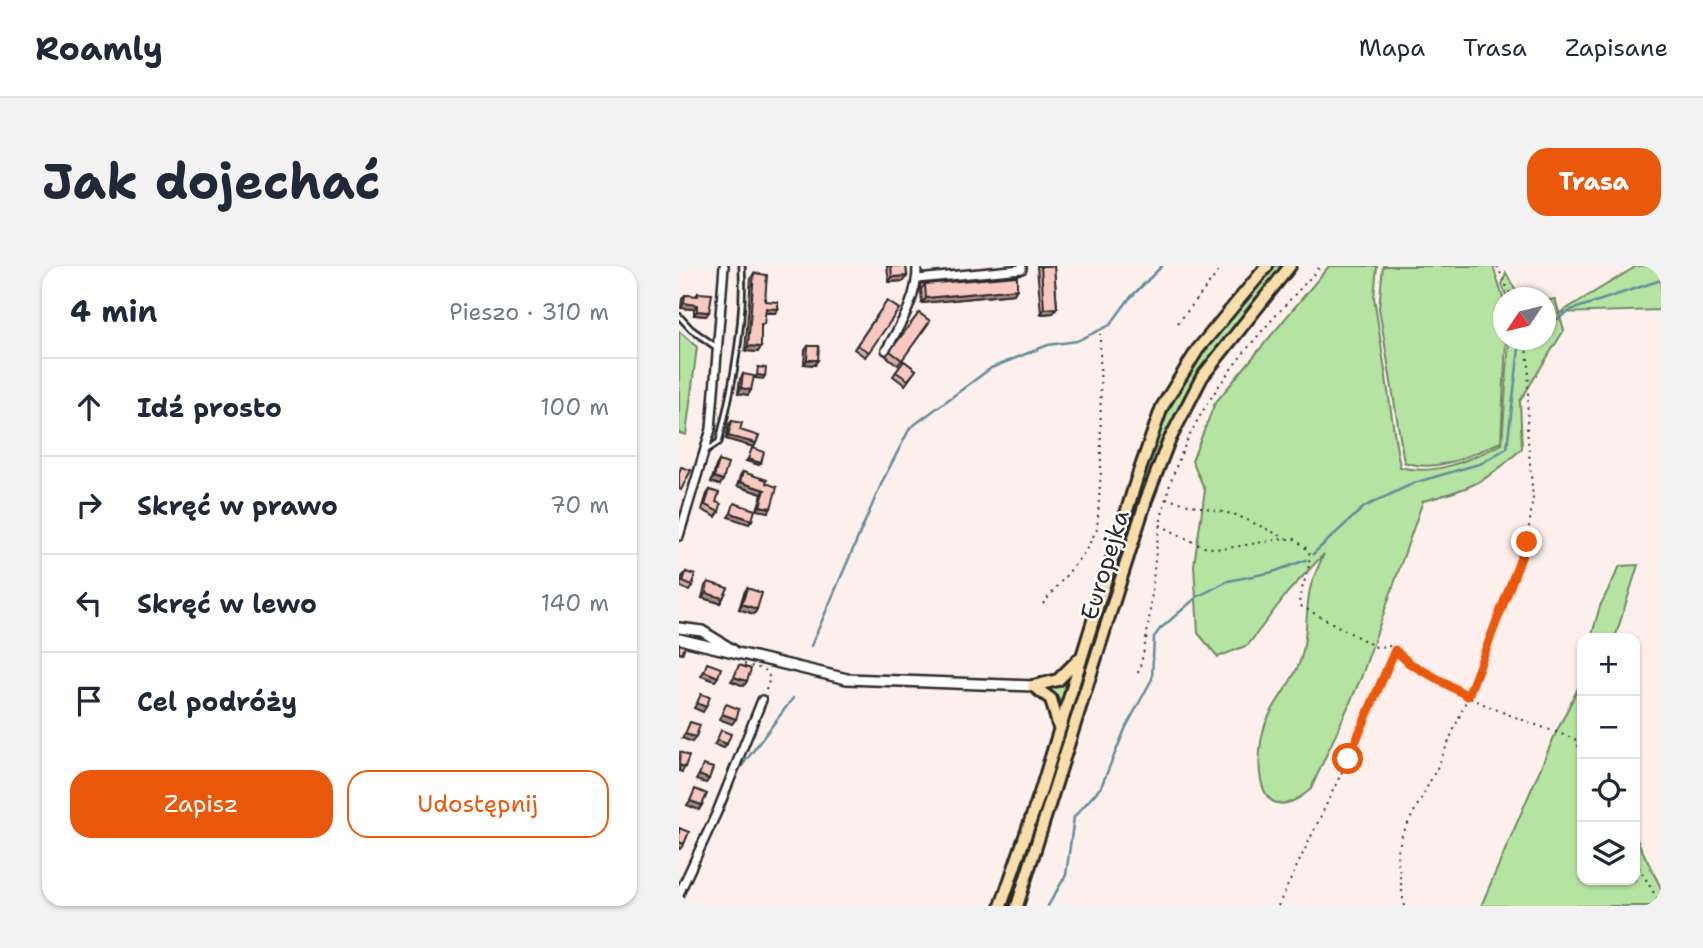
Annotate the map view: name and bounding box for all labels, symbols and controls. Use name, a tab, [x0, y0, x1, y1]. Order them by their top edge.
text: Roamly	[35, 26, 163, 71]
text: Mapa	[1359, 32, 1425, 64]
text: Trasa	[1463, 32, 1527, 64]
text: Zapisane	[1565, 32, 1668, 64]
button: Trasa	[1527, 148, 1661, 216]
text: Jak dojechać	[42, 149, 381, 215]
north arrow	[1493, 287, 1556, 350]
text: 4 min	[70, 291, 157, 332]
text: Pieszo · 310 m	[449, 297, 609, 327]
icon: ahead	[70, 388, 108, 426]
text: Idź prosto	[137, 390, 282, 425]
text: 100 m	[540, 392, 609, 422]
icon: right	[70, 486, 108, 524]
text: Skręć w prawo	[137, 488, 338, 523]
text: 70 m	[550, 490, 609, 520]
street label: Europejka	[1073, 506, 1137, 624]
route end	[1511, 526, 1542, 557]
icon: left	[70, 584, 108, 622]
text: Skręć w lewo	[137, 586, 317, 621]
text: 140 m	[541, 588, 609, 618]
map controls	[1577, 633, 1640, 885]
button: +	[1577, 633, 1640, 696]
icon: arrive	[70, 682, 108, 720]
text: Cel podróży	[137, 684, 297, 719]
button: −	[1577, 696, 1640, 759]
route start	[1332, 743, 1363, 774]
button: locate	[1577, 759, 1640, 822]
button: Zapisz	[70, 770, 333, 838]
button: Udostępnij	[347, 770, 609, 838]
button: layers	[1577, 822, 1640, 885]

